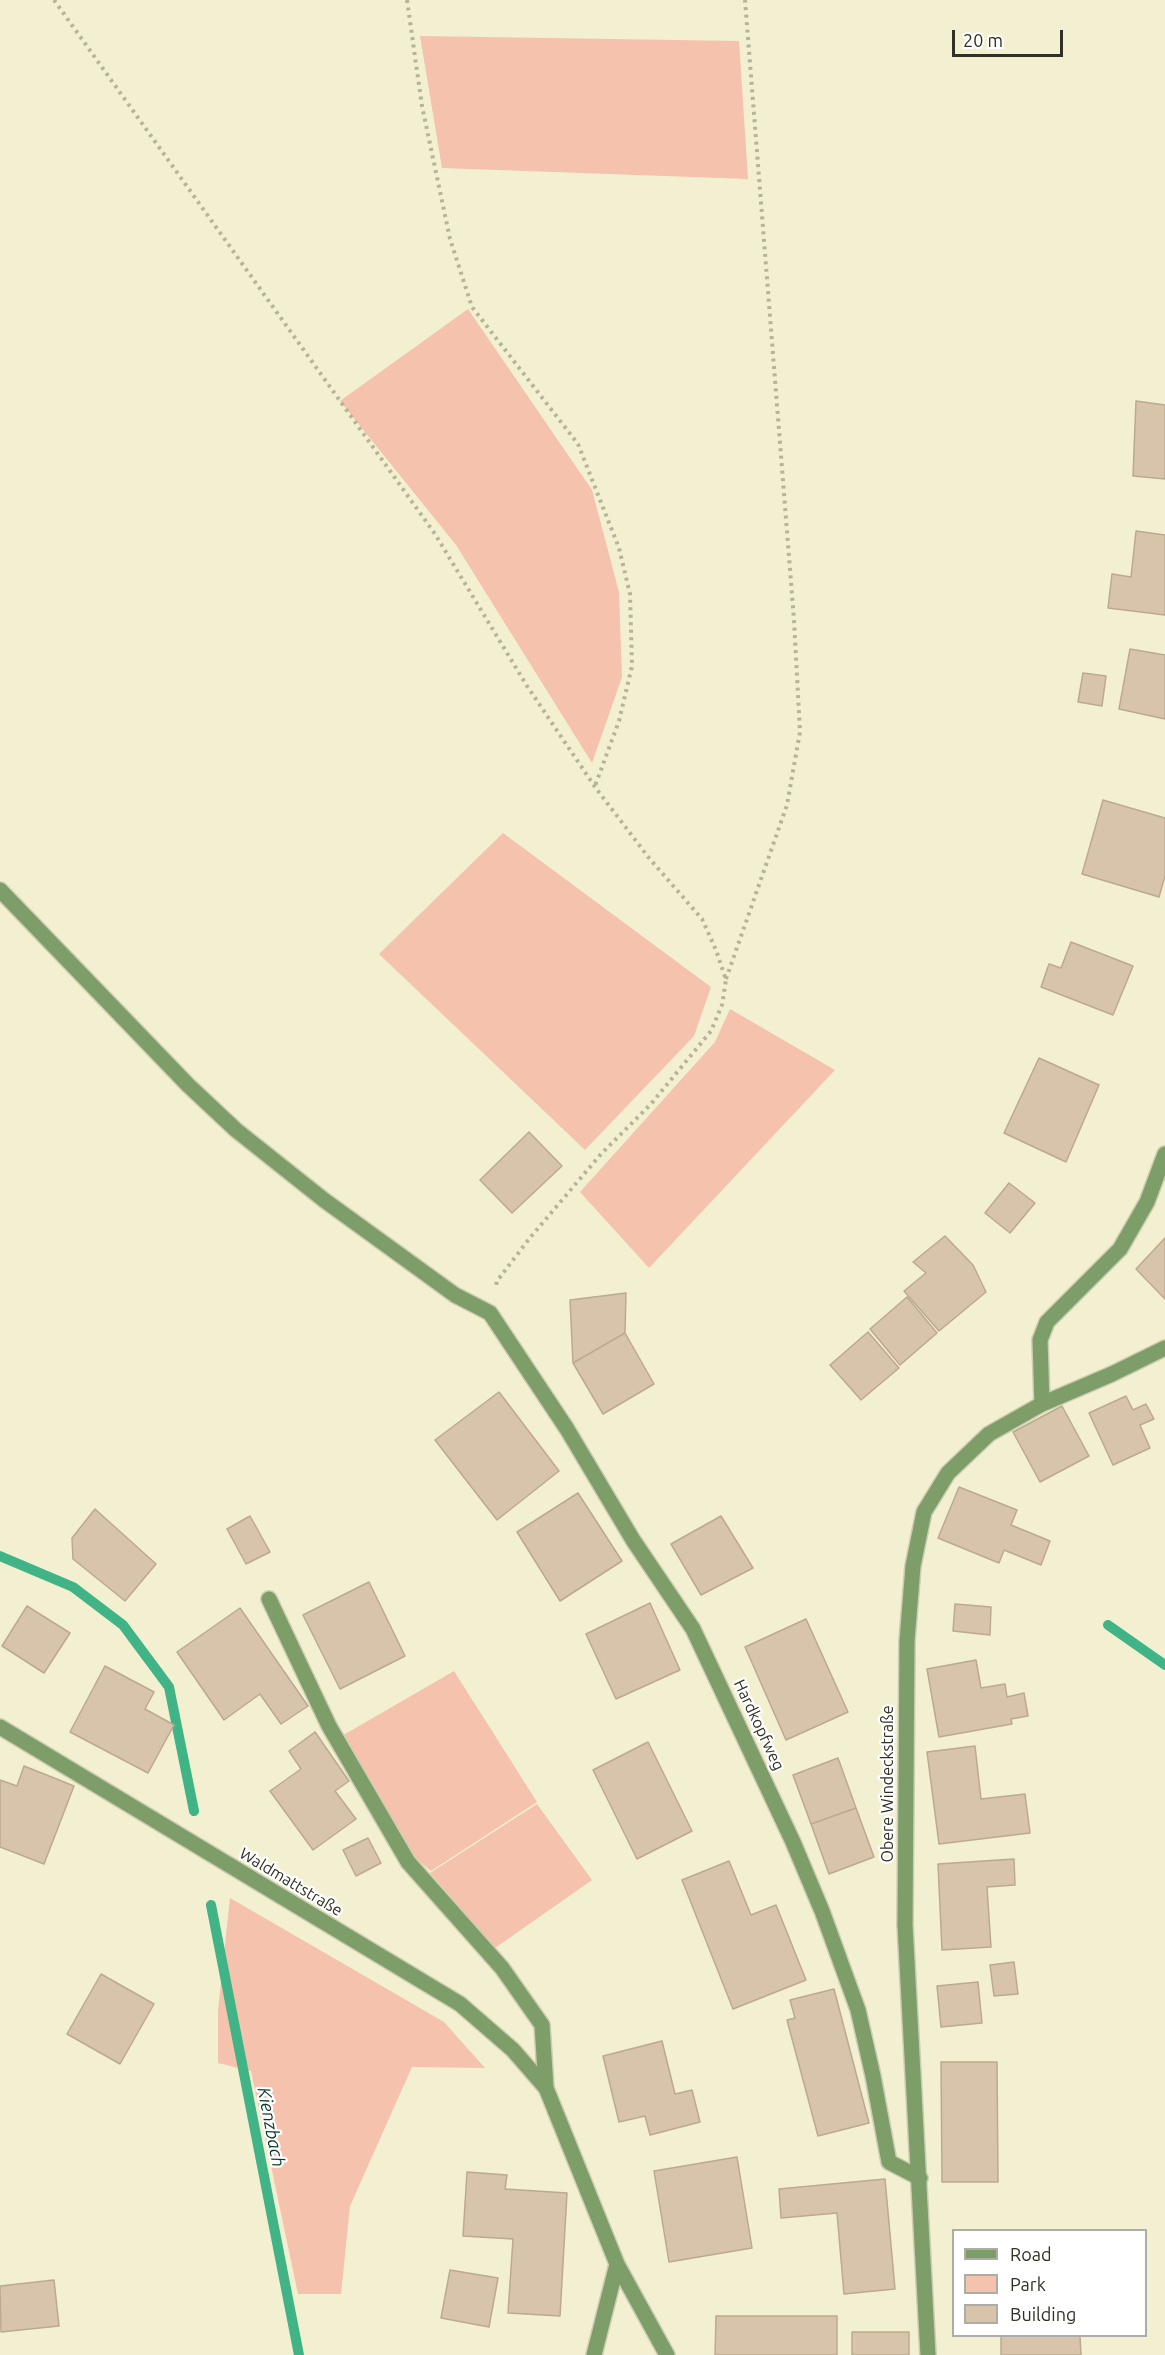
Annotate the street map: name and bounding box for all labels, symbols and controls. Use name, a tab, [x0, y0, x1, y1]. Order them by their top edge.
scale bar	[955, 18, 1066, 56]
text: 20 m	[963, 30, 1003, 50]
street label: Hardkopfweg	[730, 1676, 788, 1774]
street label: Obere Windeckstraße	[878, 1706, 898, 1862]
street label: Waldmattstraße	[236, 1844, 346, 1920]
water label: Kienzbach	[253, 2085, 289, 2169]
legend	[952, 2229, 1147, 2337]
text: Road	[1010, 2244, 1052, 2264]
text: Park	[1010, 2274, 1046, 2294]
text: Building	[1010, 2304, 1076, 2324]

